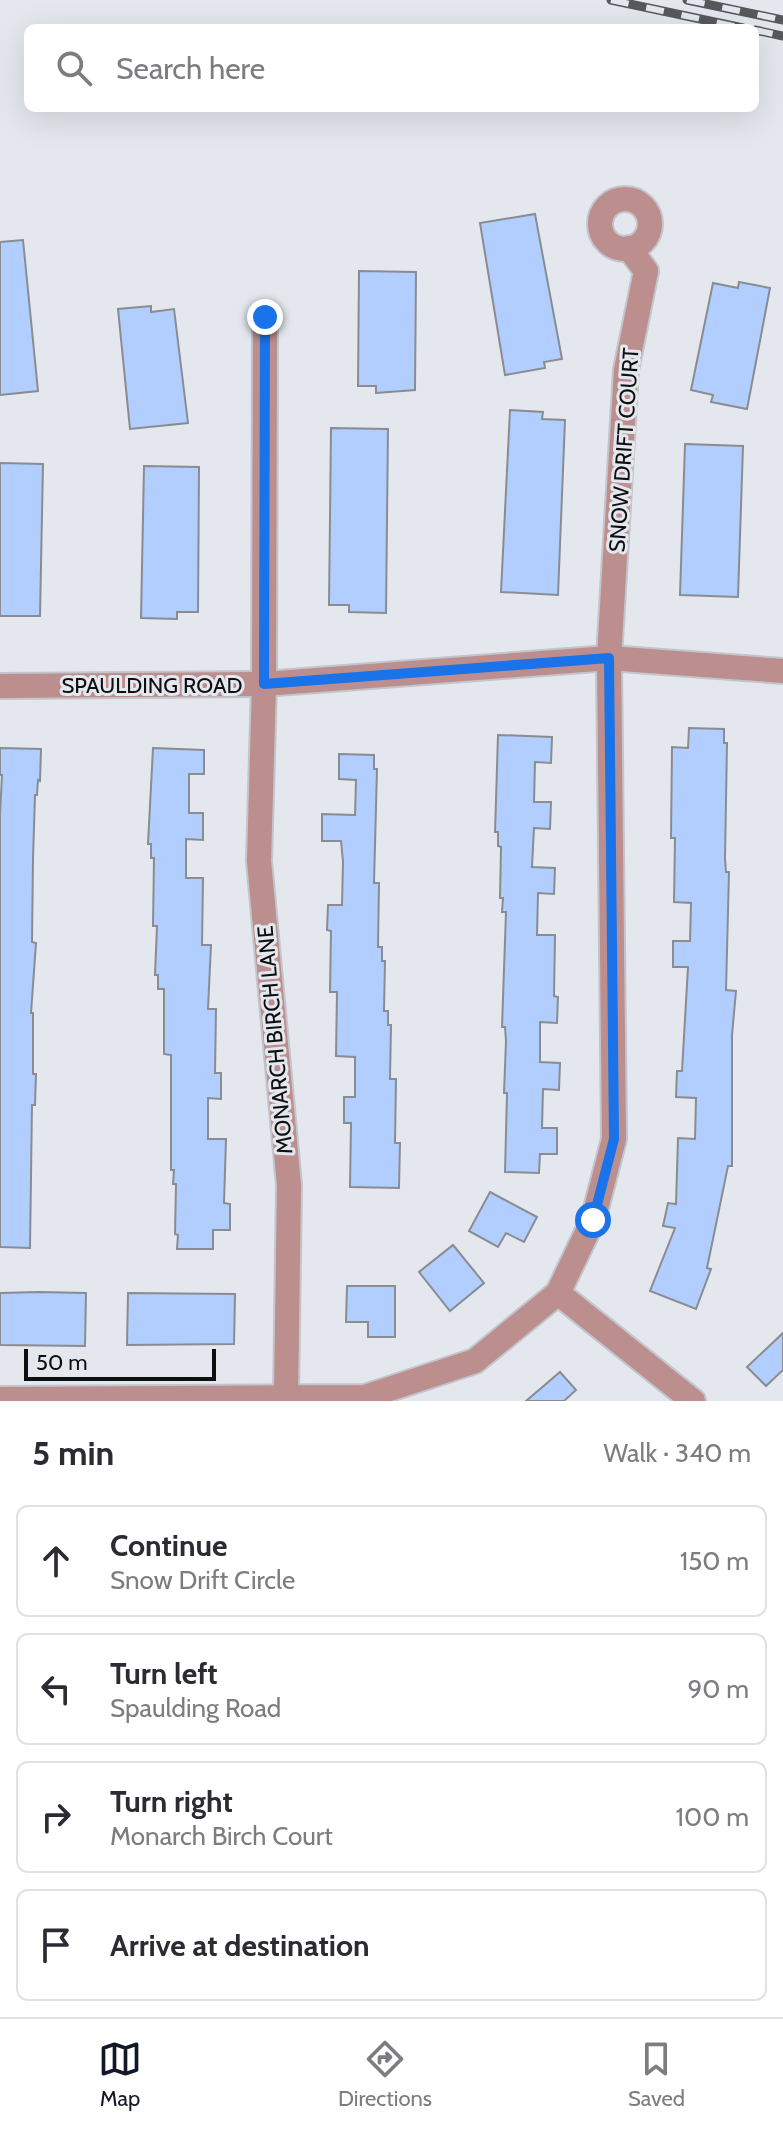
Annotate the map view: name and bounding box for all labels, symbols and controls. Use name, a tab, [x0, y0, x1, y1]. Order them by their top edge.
search box	[24, 24, 759, 112]
icon: search	[52, 46, 96, 90]
text: Search here	[116, 50, 265, 87]
route end	[247, 299, 283, 335]
street label: SNOW DRIFT COURT	[603, 347, 645, 553]
street label: SPAULDING ROAD	[61, 672, 243, 699]
street label: MONARCH BIRCH LANE	[252, 925, 298, 1155]
route start	[575, 1202, 611, 1238]
scale bar	[24, 1345, 216, 1381]
text: 50 m	[36, 1349, 88, 1376]
text: 5 min	[32, 1432, 114, 1474]
text: Walk · 340 m	[603, 1437, 751, 1469]
text: Continue	[110, 1527, 227, 1564]
icon: ahead	[34, 1539, 78, 1583]
text: 150 m	[680, 1545, 749, 1577]
text: Snow Drift Circle	[110, 1564, 295, 1596]
text: Turn left	[110, 1655, 218, 1692]
icon: left	[34, 1667, 78, 1711]
text: 90 m	[687, 1673, 749, 1705]
text: Spaulding Road	[110, 1692, 281, 1724]
text: Turn right	[110, 1783, 233, 1820]
icon: right	[34, 1795, 78, 1839]
text: 100 m	[676, 1801, 749, 1833]
text: Monarch Birch Court	[110, 1820, 333, 1852]
icon: arrive	[34, 1923, 78, 1967]
text: Arrive at destination	[110, 1927, 370, 1964]
tab: Map	[98, 2037, 142, 2112]
tab: Directions	[338, 2037, 432, 2112]
tab: Saved	[628, 2037, 685, 2112]

